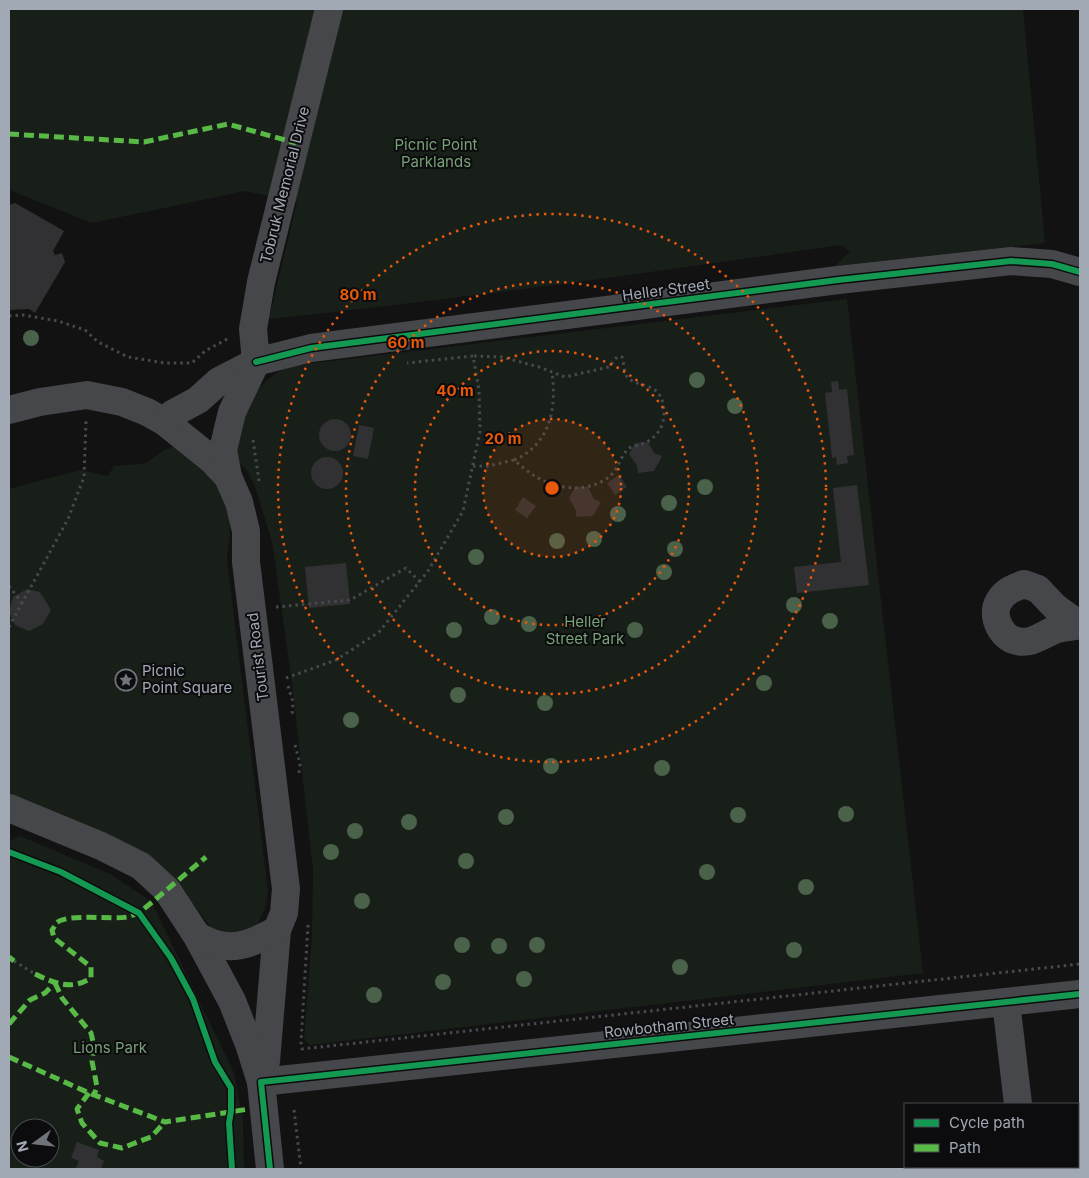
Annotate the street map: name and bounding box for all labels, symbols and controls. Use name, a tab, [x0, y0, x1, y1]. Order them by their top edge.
street label: Tobruk Memorial Drive	[256, 104, 313, 265]
park label: Picnic Point Parklands	[395, 135, 478, 171]
street label: Heller Street	[621, 274, 711, 305]
text: 80 m	[339, 285, 377, 304]
text: 60 m	[387, 333, 425, 352]
text: 40 m	[436, 381, 474, 400]
text: 20 m	[485, 429, 521, 448]
centre of rings	[543, 479, 561, 497]
street label: Tourist Road	[243, 612, 272, 702]
park label: Heller Street Park	[546, 612, 625, 648]
place label: Picnic Point Square	[142, 661, 232, 697]
place icon: Picnic Point Square	[114, 668, 138, 692]
street label: Rowbotham Street	[603, 1009, 735, 1042]
park label: Lions Park	[73, 1038, 148, 1057]
legend	[904, 1103, 1079, 1168]
text: Cycle path	[949, 1113, 1025, 1132]
north arrow	[10, 1118, 60, 1168]
text: Path	[949, 1138, 981, 1157]
text: N	[12, 1139, 32, 1154]

